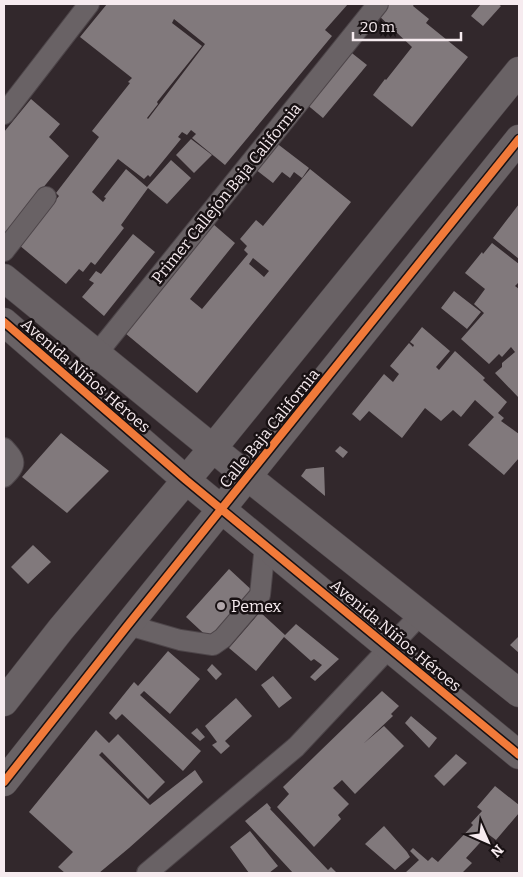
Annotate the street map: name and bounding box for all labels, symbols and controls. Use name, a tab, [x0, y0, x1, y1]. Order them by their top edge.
scale bar	[353, 10, 460, 42]
text: 20 m	[360, 18, 396, 36]
street label: Primer Callejón Baja California	[148, 99, 305, 287]
street label: Avenida Niños Héroes	[17, 314, 154, 437]
street label: Calle Baja California	[215, 365, 323, 492]
street label: Avenida Niños Héroes	[326, 575, 465, 696]
place label: Pemex	[231, 597, 282, 616]
marker: Pemex	[215, 600, 227, 612]
north arrow	[463, 817, 513, 867]
text: N	[487, 841, 507, 861]

